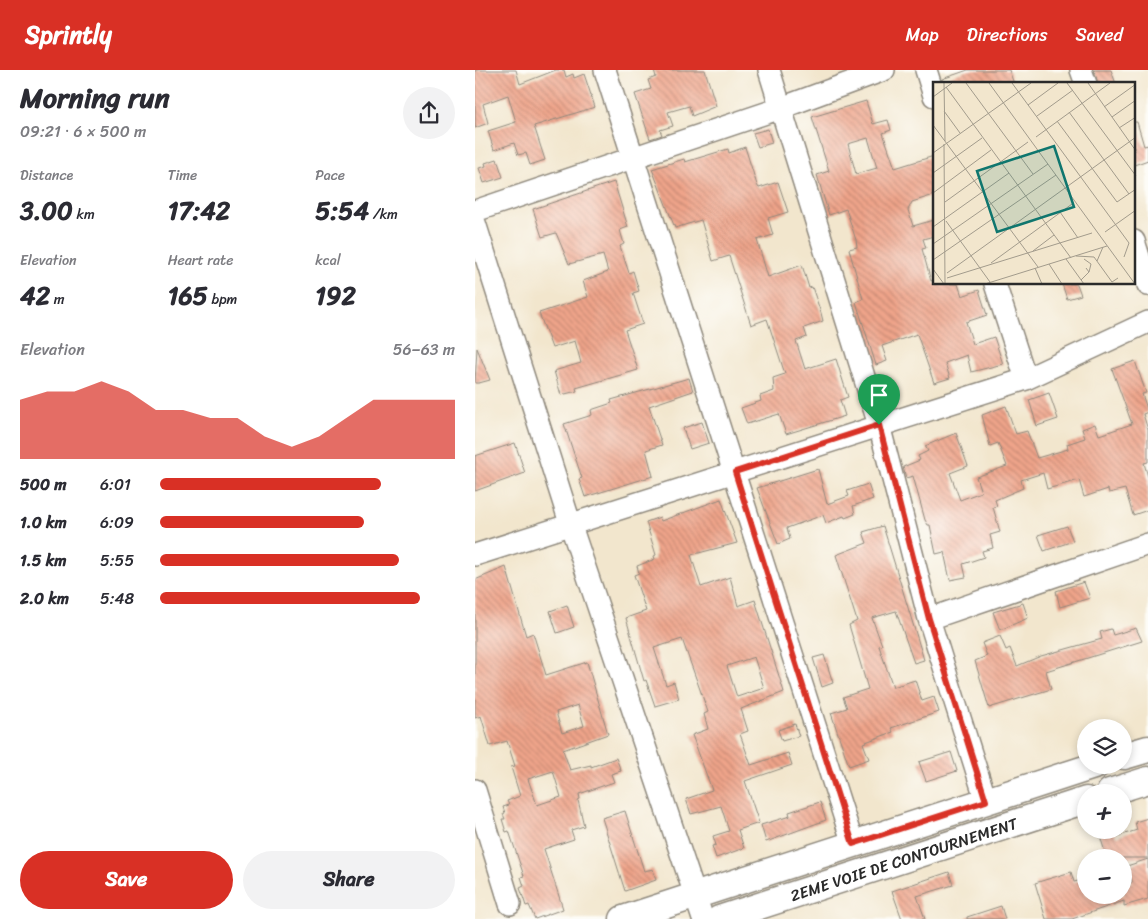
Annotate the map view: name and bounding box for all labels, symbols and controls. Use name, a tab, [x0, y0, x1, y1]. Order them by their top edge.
text: Sprintly	[25, 14, 112, 56]
text: Map	[906, 19, 939, 51]
text: Directions	[967, 19, 1048, 51]
text: Saved	[1076, 19, 1123, 51]
text: Morning run	[20, 73, 170, 122]
inset map	[933, 82, 1135, 285]
button: share	[403, 87, 455, 139]
text: 09:21 · 6 × 500 m	[20, 117, 146, 146]
text: Distance	[20, 163, 73, 188]
text: Time	[168, 163, 197, 188]
text: Pace	[315, 163, 345, 188]
text: 3.00	[20, 188, 73, 233]
text: 17:42	[168, 188, 230, 233]
text: 5:54	[315, 188, 369, 233]
text: km	[73, 202, 95, 227]
text: /km	[369, 202, 398, 227]
text: Elevation	[20, 248, 77, 273]
text: Heart rate	[168, 248, 233, 273]
text: kcal	[315, 248, 341, 273]
text: 42	[20, 273, 50, 318]
text: 165	[168, 273, 208, 318]
text: 192	[315, 273, 356, 318]
text: m	[50, 287, 64, 312]
text: bpm	[208, 287, 237, 312]
text: Elevation	[20, 335, 85, 364]
text: 56–63 m	[393, 335, 455, 364]
pin	[858, 374, 900, 425]
icon: arrive	[865, 381, 893, 409]
text: 500 m	[20, 470, 66, 499]
text: 6:01	[100, 470, 131, 499]
text: 1.0 km	[20, 508, 67, 537]
text: 6:09	[100, 508, 134, 537]
text: 1.5 km	[20, 546, 66, 575]
text: 5:55	[100, 546, 134, 575]
text: 2.0 km	[20, 584, 69, 613]
text: 5:48	[100, 584, 134, 613]
map controls	[1077, 719, 1132, 904]
button: layers	[1077, 719, 1132, 774]
button: +	[1077, 784, 1132, 839]
street label: 2EME VOIE DE CONTOURNEMENT	[786, 809, 1023, 910]
button: −	[1077, 849, 1132, 904]
button: Save	[20, 851, 233, 909]
button: Share	[243, 851, 455, 909]

